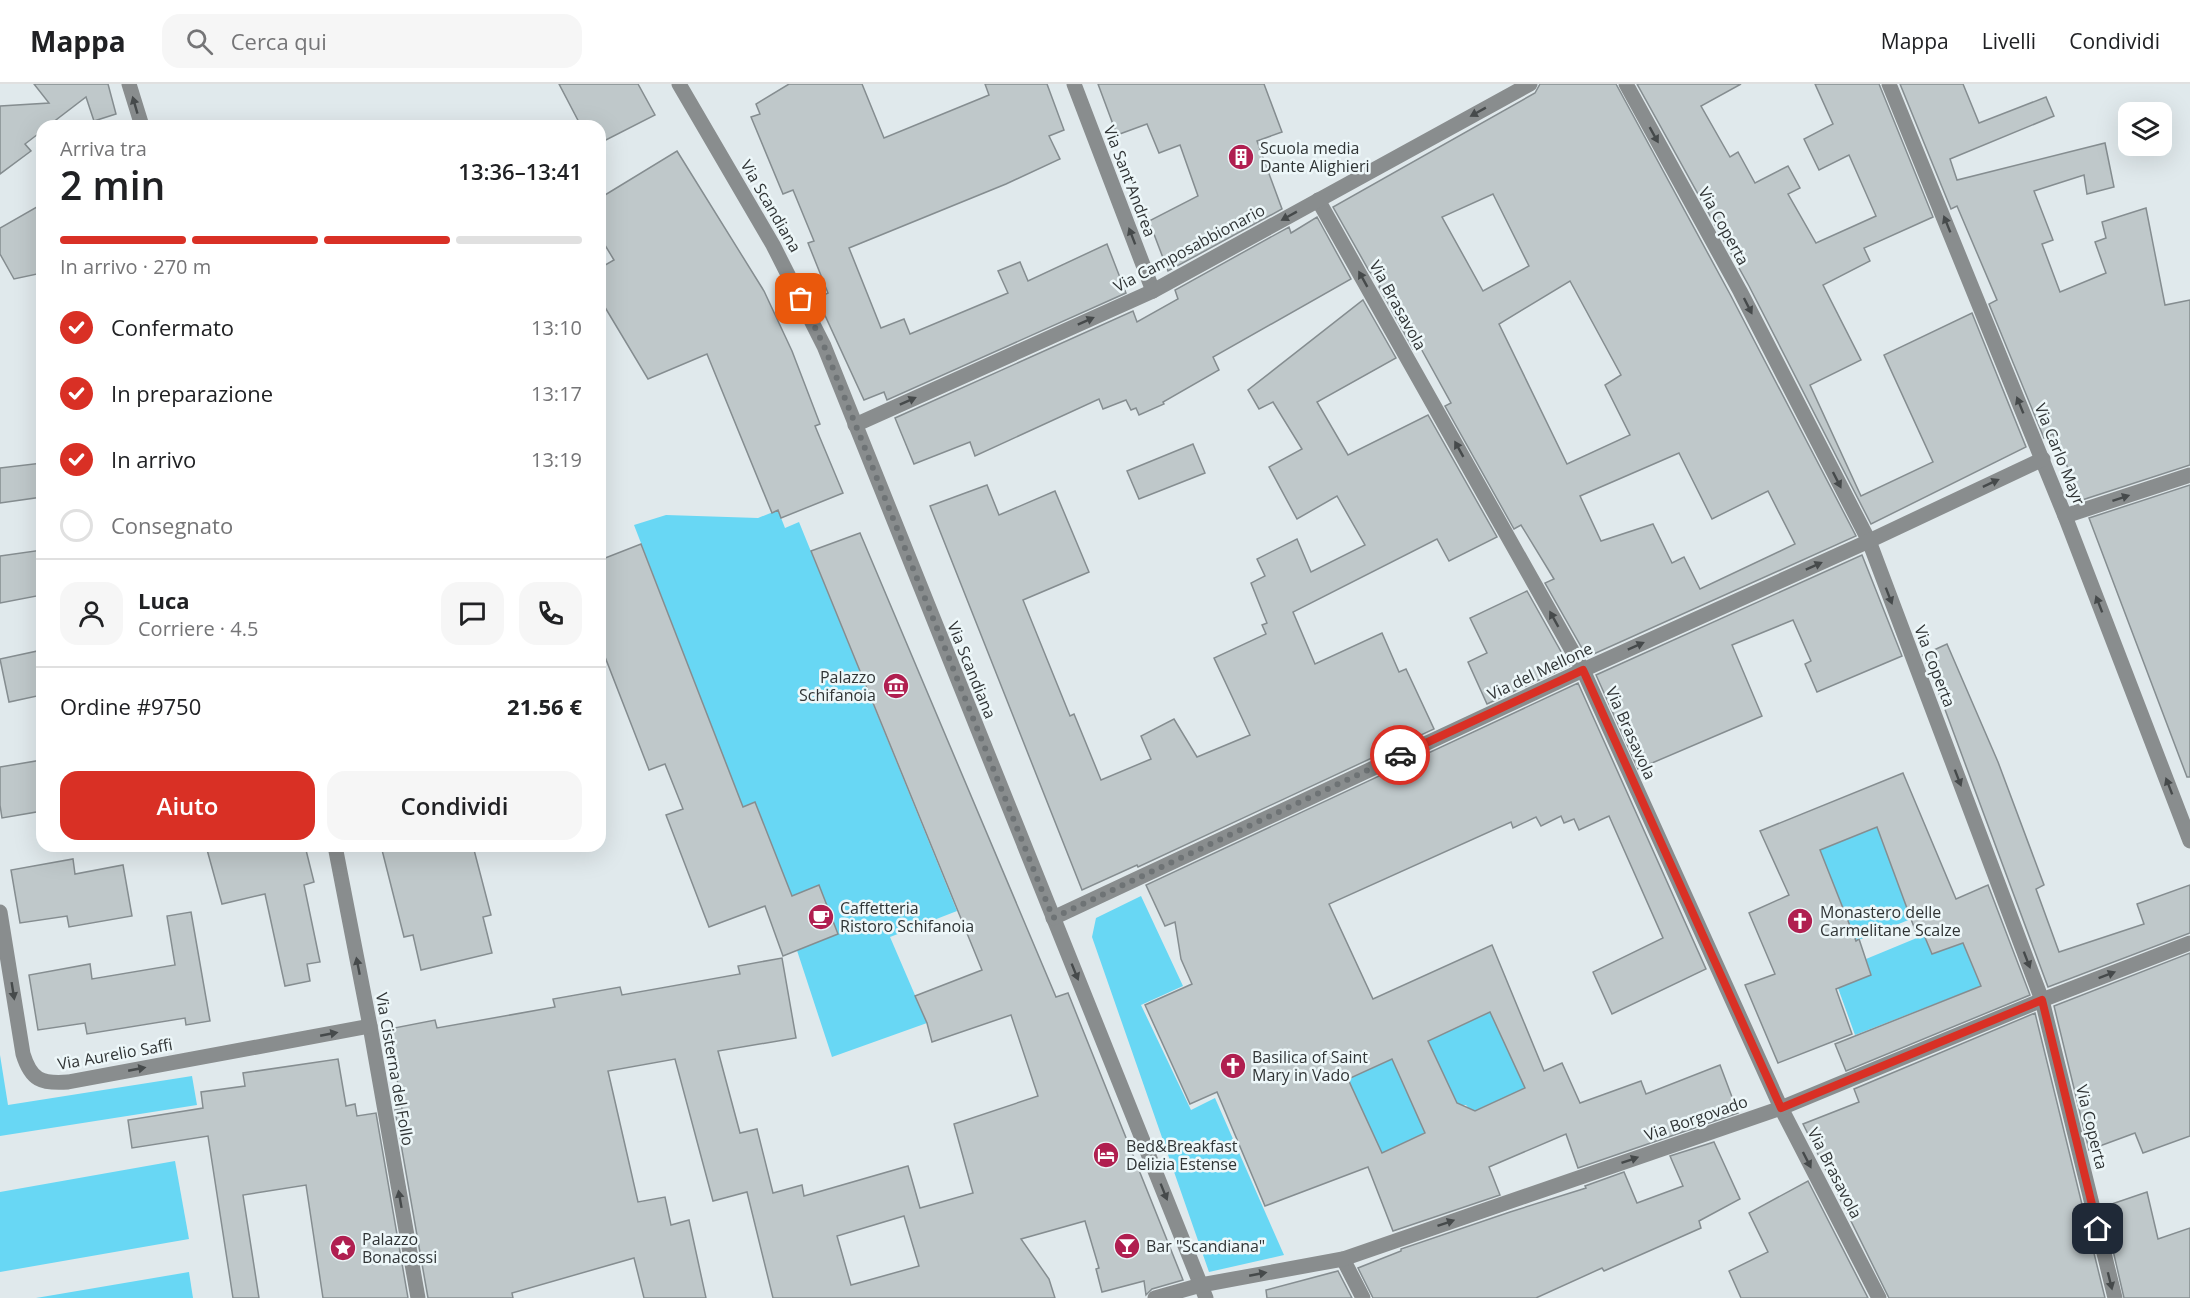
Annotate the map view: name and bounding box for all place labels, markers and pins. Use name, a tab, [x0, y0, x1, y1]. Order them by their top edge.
place label: Scuola media Dante Alighieri	[1260, 137, 1369, 177]
building icon: Scuola media Dante Alighieri	[1226, 142, 1256, 172]
pin	[775, 273, 826, 324]
place label: Palazzo Schifanoia	[799, 666, 876, 706]
museum icon: Palazzo Schifanoia	[881, 671, 911, 701]
place label: Caffetteria Ristoro Schifanoia	[840, 897, 974, 937]
place label: Monastero delle Carmelitane Scalze	[1820, 901, 1961, 941]
cafe icon: Caffetteria Ristoro Schifanoia	[806, 902, 836, 932]
church icon: Monastero delle Carmelitane Scalze	[1785, 906, 1815, 936]
place label: Basilica of Saint Mary in Vado	[1252, 1046, 1368, 1086]
church icon: Basilica of Saint Mary in Vado	[1218, 1051, 1248, 1081]
place label: Bed&Breakfast Delizia Estense	[1126, 1135, 1238, 1175]
hotel icon: Bed&Breakfast Delizia Estense	[1091, 1140, 1121, 1170]
pin	[2072, 1203, 2123, 1254]
place label: Palazzo Bonacossi	[362, 1228, 437, 1268]
bar icon: Bar "Scandiana"	[1112, 1231, 1142, 1261]
place icon: Palazzo Bonacossi	[328, 1233, 358, 1263]
place label: Bar "Scandiana"	[1146, 1235, 1265, 1257]

